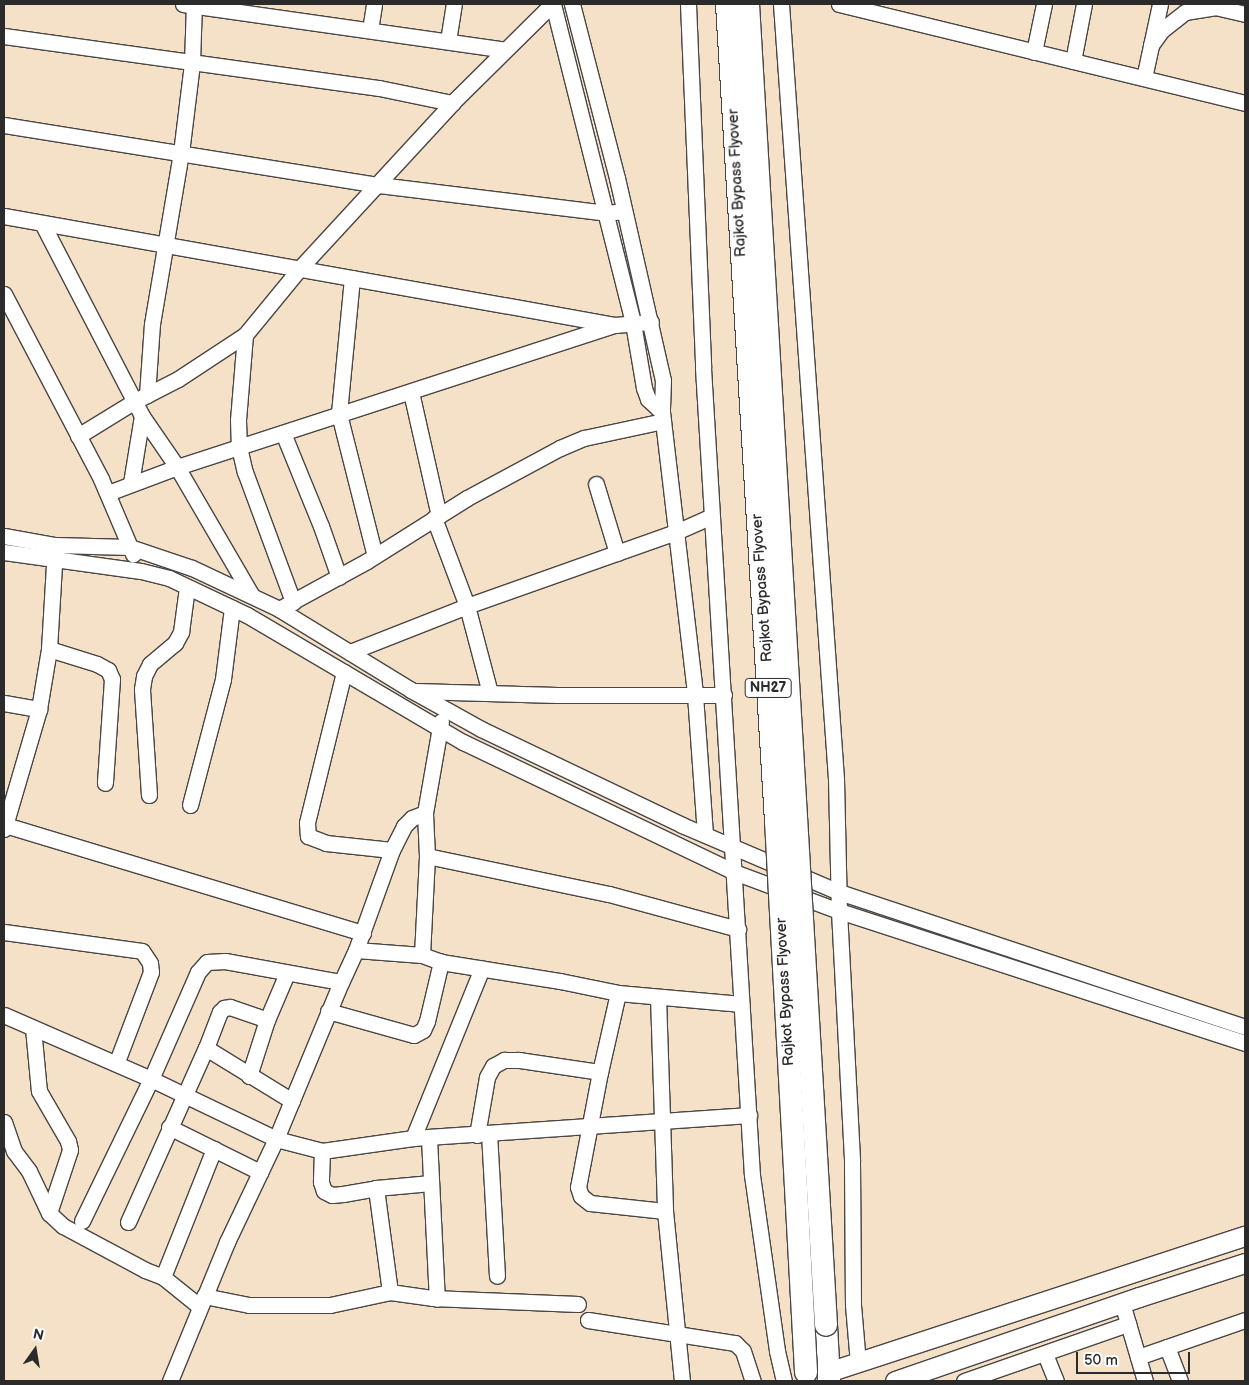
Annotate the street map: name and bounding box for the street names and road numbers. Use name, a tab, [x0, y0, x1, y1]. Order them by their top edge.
street label: Rajkot Bypass Flyover	[724, 108, 750, 258]
street label: Rajkot Bypass Flyover	[748, 513, 776, 663]
road number: NH27	[744, 676, 792, 700]
street label: Rajkot Bypass Flyover	[772, 917, 798, 1067]

